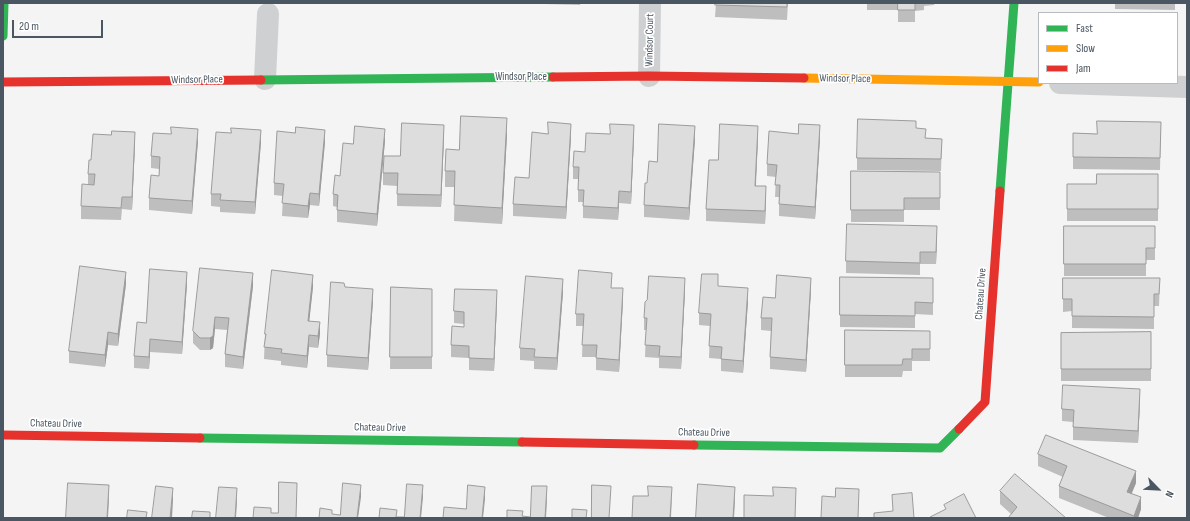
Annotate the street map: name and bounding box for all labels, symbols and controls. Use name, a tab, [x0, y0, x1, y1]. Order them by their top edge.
scale bar	[14, 12, 105, 38]
legend	[1038, 12, 1178, 84]
street label: Windsor Court	[643, 13, 657, 67]
text: 20 m	[19, 19, 39, 34]
text: Fast	[1076, 21, 1093, 36]
text: Slow	[1076, 41, 1095, 56]
text: Jam	[1076, 61, 1091, 76]
street label: Windsor Place	[495, 70, 547, 84]
street label: Windsor Place	[819, 72, 871, 86]
street label: Windsor Place	[171, 73, 223, 87]
street label: Chateau Drive	[973, 268, 989, 320]
street label: Chateau Drive	[30, 417, 82, 431]
street label: Chateau Drive	[354, 421, 406, 435]
street label: Chateau Drive	[678, 426, 730, 440]
north arrow	[1138, 469, 1178, 509]
text: N	[1162, 489, 1177, 499]

